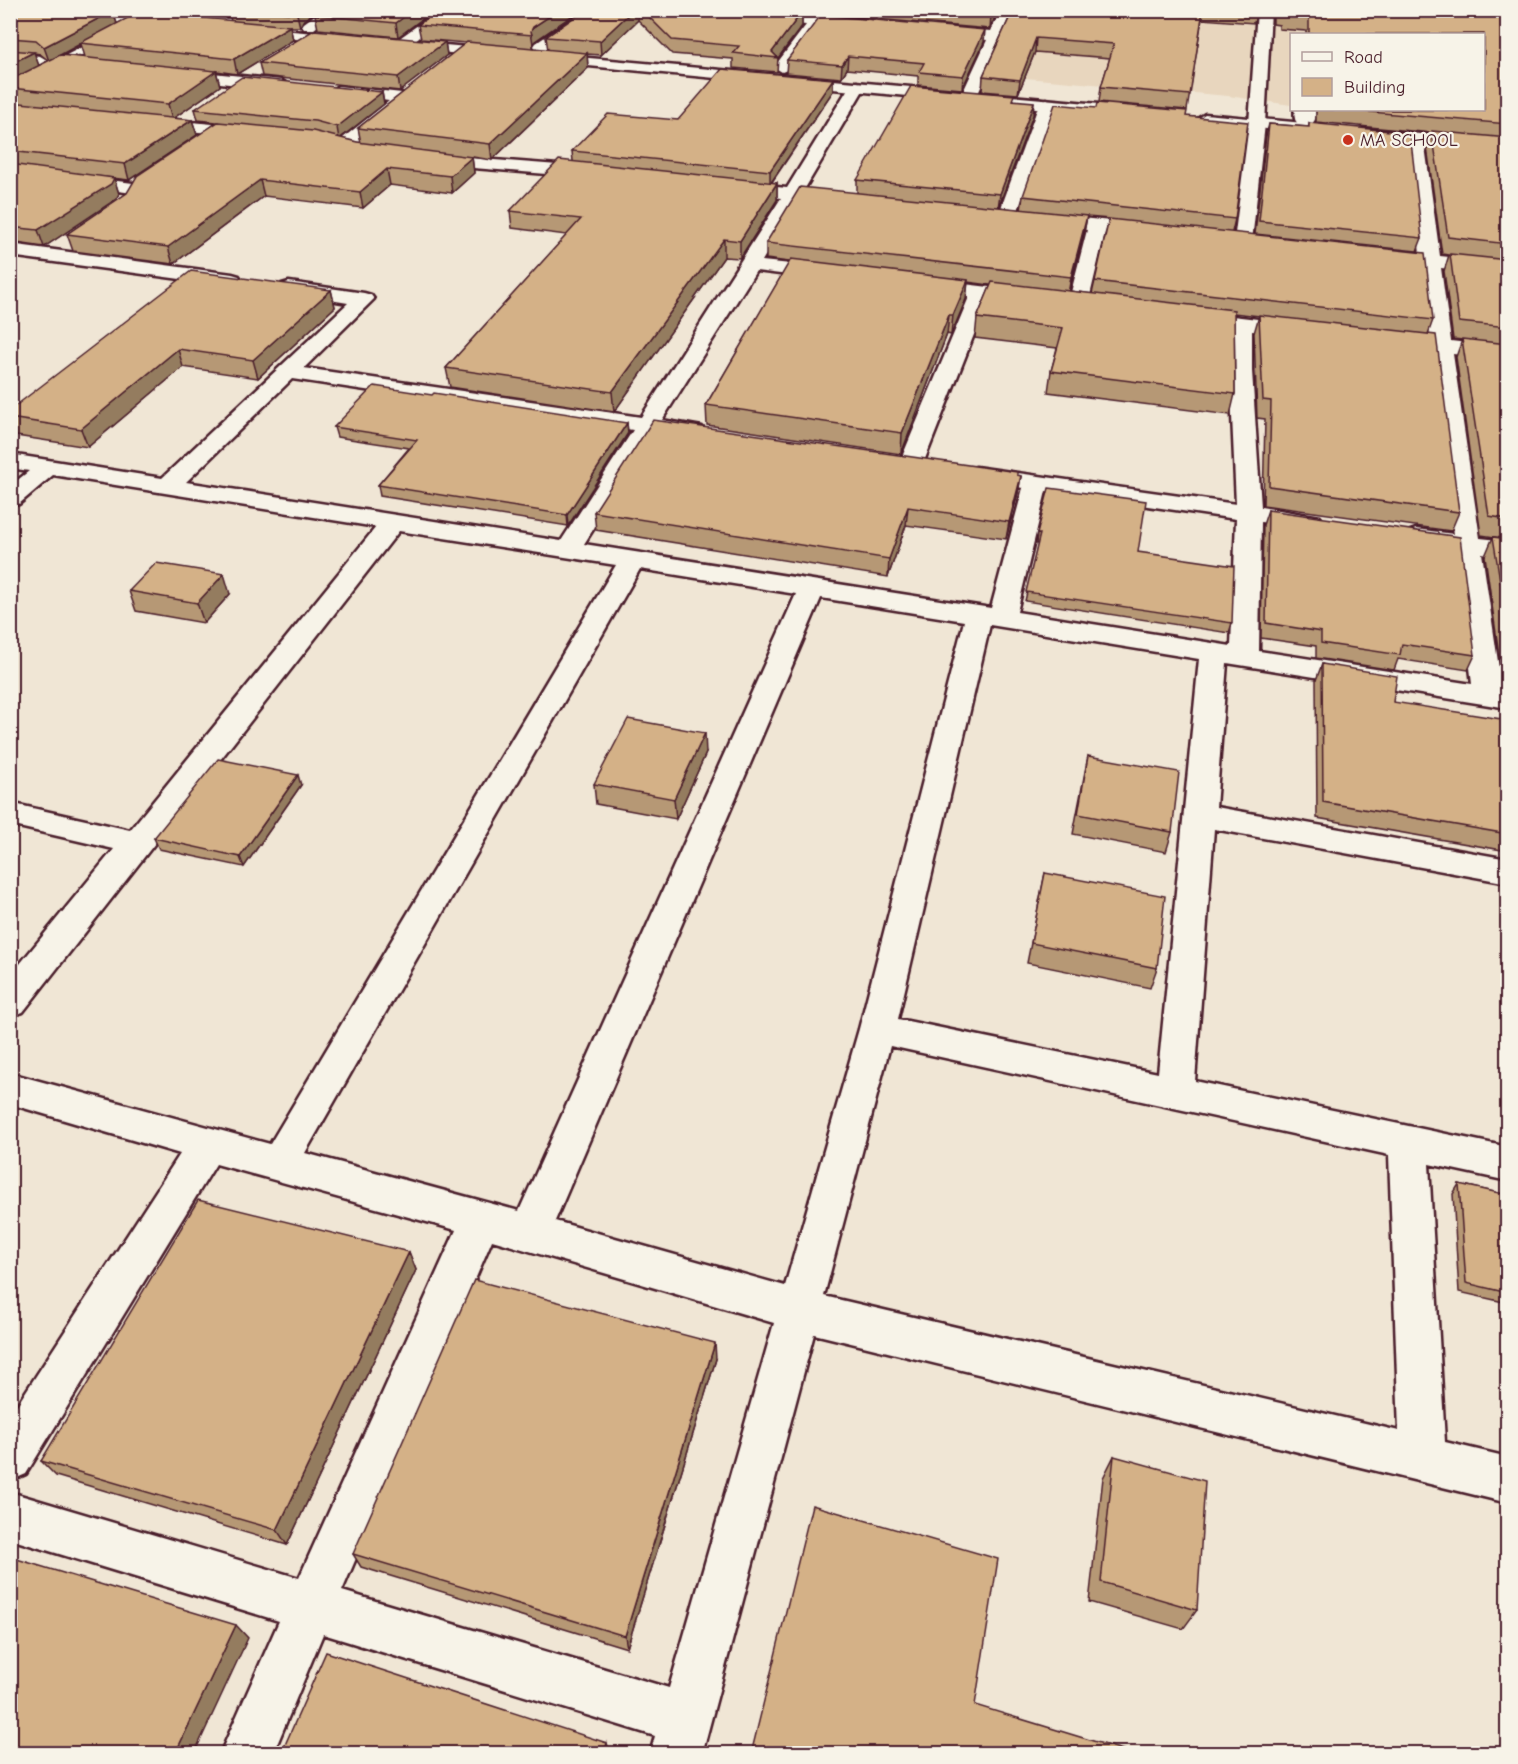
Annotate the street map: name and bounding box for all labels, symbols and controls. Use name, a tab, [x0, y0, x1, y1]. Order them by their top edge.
legend	[1290, 33, 1485, 111]
text: Road	[1344, 47, 1383, 68]
text: Building	[1344, 77, 1406, 98]
place label: MA SCHOOL	[1360, 130, 1458, 151]
marker: MA SCHOOL	[1341, 133, 1355, 147]

